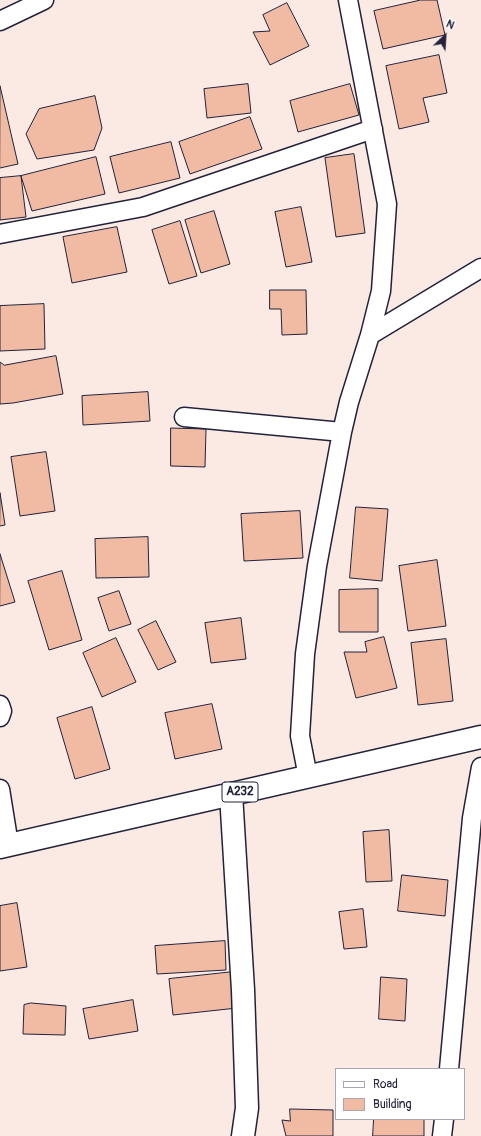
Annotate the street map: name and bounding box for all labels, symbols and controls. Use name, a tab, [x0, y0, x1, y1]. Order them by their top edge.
north arrow	[425, 16, 465, 56]
text: N	[444, 17, 456, 32]
road number: A232	[222, 782, 258, 802]
legend	[335, 1068, 465, 1120]
text: Road	[373, 1077, 398, 1092]
text: Building	[373, 1097, 412, 1112]

